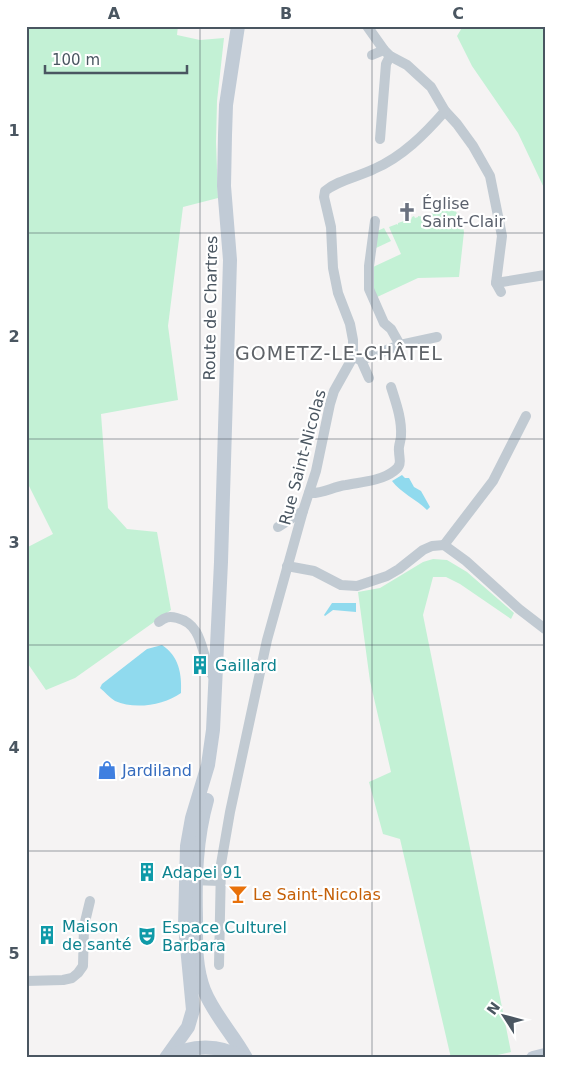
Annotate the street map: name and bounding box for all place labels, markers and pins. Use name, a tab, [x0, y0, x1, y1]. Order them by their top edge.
place label: Église Saint-Clair	[422, 194, 505, 231]
church icon: Église Saint-Clair	[396, 201, 418, 223]
building icon: Gaillard	[189, 654, 211, 676]
place label: Gaillard	[215, 656, 277, 675]
shop icon: Jardiland	[96, 759, 118, 781]
place label: Jardiland	[121, 761, 192, 780]
building icon: Adapei 91	[136, 861, 158, 883]
place label: Adapei 91	[162, 863, 243, 882]
bar icon: Le Saint-Nicolas	[227, 883, 249, 905]
place label: Le Saint-Nicolas	[253, 885, 381, 904]
place label: Maison de santé	[62, 917, 131, 954]
place label: Espace Culturel Barbara	[162, 918, 287, 955]
building icon: Maison de santé	[36, 924, 58, 946]
theatre icon: Espace Culturel Barbara	[136, 925, 158, 947]

